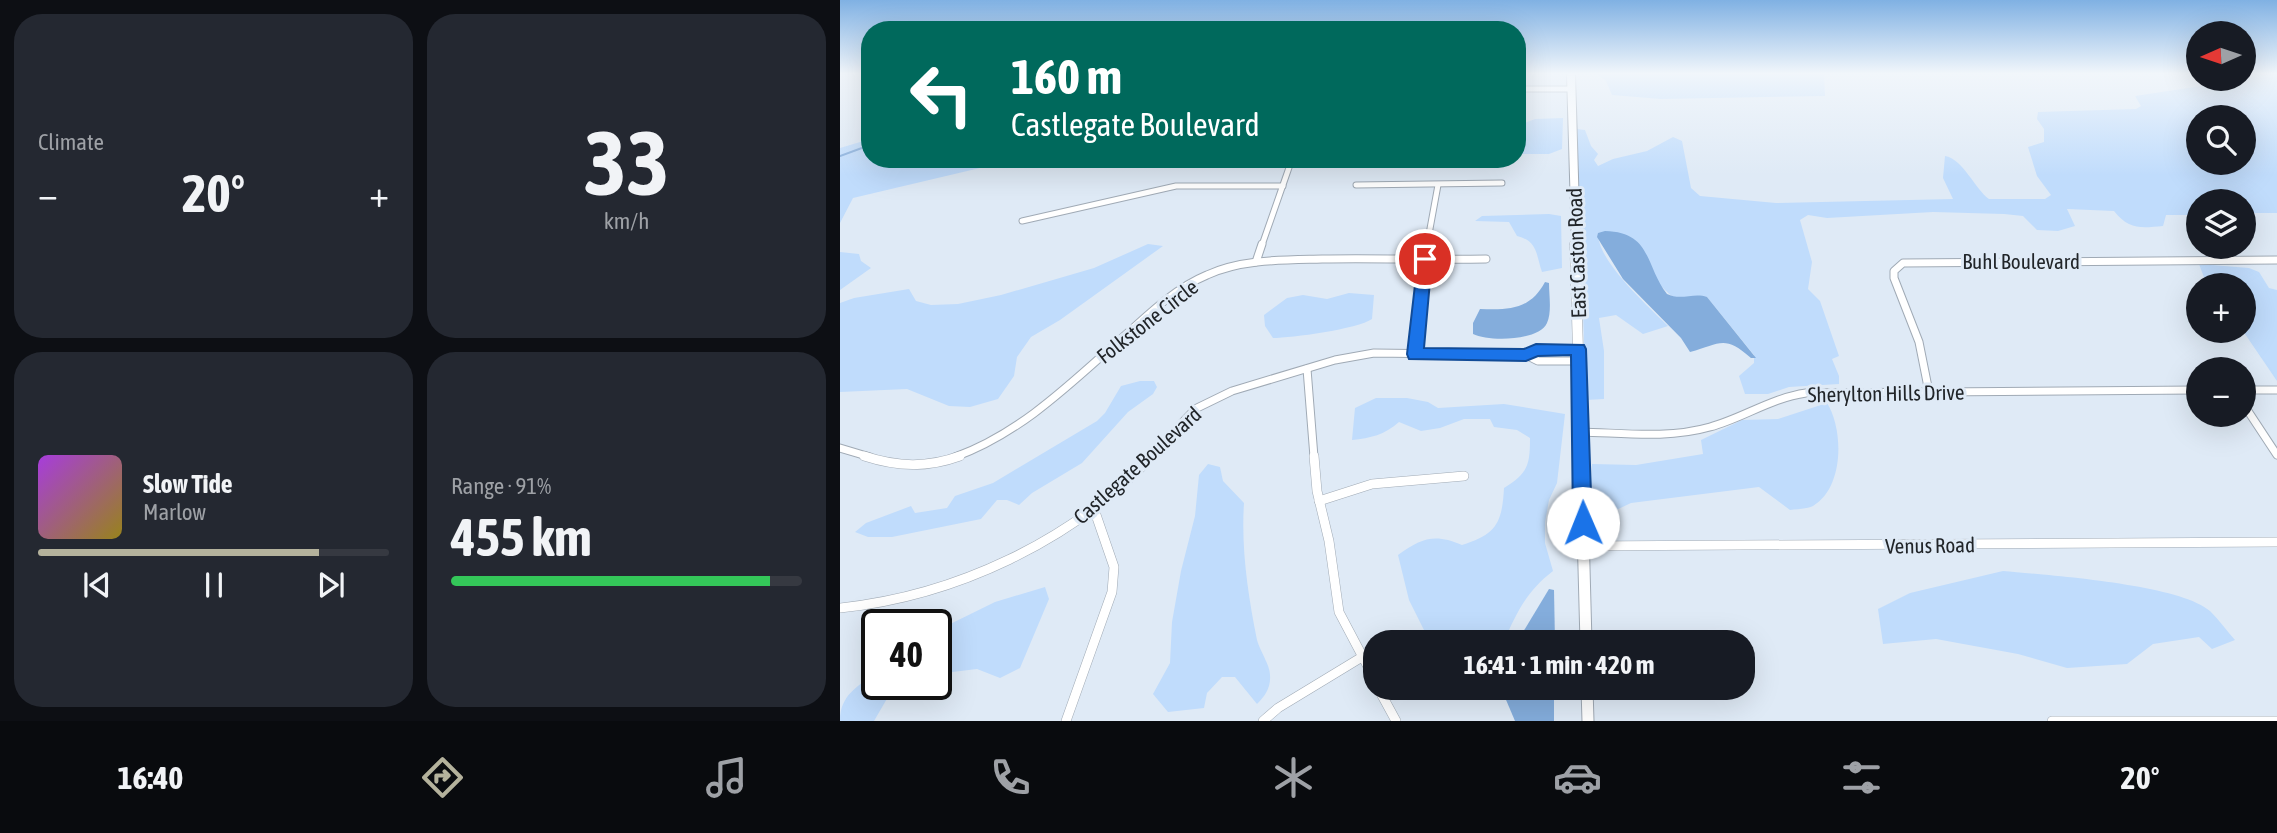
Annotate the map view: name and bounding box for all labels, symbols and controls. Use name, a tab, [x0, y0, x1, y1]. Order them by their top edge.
north arrow	[2186, 21, 2256, 91]
map controls	[2186, 21, 2256, 427]
text: 160 m	[1011, 48, 1122, 104]
icon: left	[896, 49, 987, 140]
button: search	[2186, 105, 2256, 175]
text: Castlegate Boulevard	[1011, 106, 1260, 143]
text: 33	[584, 110, 669, 214]
text: Climate	[38, 129, 104, 155]
text: 20°	[182, 163, 245, 223]
text: −	[38, 172, 58, 215]
text: +	[369, 172, 389, 215]
street label: East Caston Road	[1562, 187, 1590, 319]
button: layers	[2186, 189, 2256, 259]
text: km/h	[604, 208, 649, 234]
pin	[1395, 229, 1455, 289]
icon: arrive	[1406, 240, 1444, 278]
street label: Buhl Boulevard	[1962, 249, 2080, 273]
button: +	[2186, 273, 2256, 343]
street label: Folkstone Circle	[1092, 274, 1202, 368]
button: −	[2186, 357, 2256, 427]
street label: Sherylton Hills Drive	[1807, 380, 1965, 406]
street label: Castlegate Boulevard	[1068, 401, 1206, 529]
text: Slow Tide	[143, 469, 233, 499]
text: Range · 91%	[451, 473, 551, 499]
position arrow	[1546, 486, 1620, 560]
text: Marlow	[143, 499, 206, 525]
text: 455 km	[451, 507, 592, 567]
street label: Venus Road	[1885, 532, 1975, 558]
icon: previous	[78, 566, 116, 604]
icon: pause	[195, 566, 233, 604]
icon: next	[312, 566, 350, 604]
speed limit sign: 40	[861, 609, 952, 700]
text: 16:41 · 1 min · 420 m	[1464, 650, 1654, 680]
icon: directions	[418, 753, 467, 802]
icon: music	[702, 753, 751, 802]
icon: phone	[986, 753, 1035, 802]
icon: climate	[1269, 753, 1318, 802]
icon: car	[1553, 753, 1602, 802]
icon: filters	[1837, 753, 1886, 802]
text: 16:40	[117, 759, 183, 796]
text: 20°	[2121, 759, 2160, 796]

